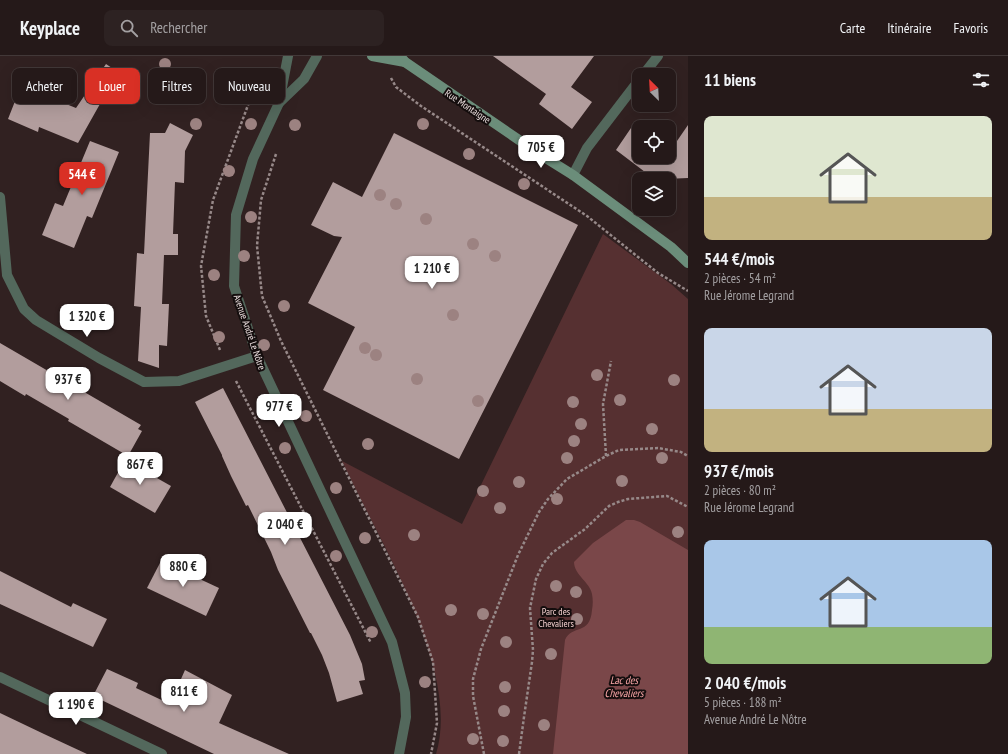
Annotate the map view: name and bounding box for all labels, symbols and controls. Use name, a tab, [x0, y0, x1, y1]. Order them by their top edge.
search box	[104, 10, 384, 46]
text: Keyplace	[20, 16, 80, 40]
icon: search	[118, 17, 140, 39]
text: Rechercher	[150, 18, 207, 37]
text: Carte	[840, 19, 865, 37]
text: Itinéraire	[887, 19, 932, 37]
text: Favoris	[954, 19, 988, 37]
chip: Acheter	[12, 68, 77, 104]
chip: Louer	[85, 68, 140, 104]
chip: Filtres	[148, 68, 206, 104]
chip: Nouveau	[214, 68, 285, 104]
north arrow	[632, 68, 676, 112]
map controls	[632, 68, 676, 216]
text: 11 biens	[704, 69, 756, 91]
icon: filters	[970, 69, 992, 91]
street label: Rue Montaigne	[442, 86, 493, 126]
button: locate	[632, 120, 676, 164]
pin: 705 €	[513, 135, 569, 169]
text: 705 €	[527, 139, 555, 156]
icon: home	[812, 142, 884, 214]
pin: 544 €	[54, 162, 110, 196]
text: 544 €	[68, 166, 96, 183]
button: layers	[632, 172, 676, 216]
text: 544 €/mois	[704, 248, 775, 270]
pin: 1 210 €	[395, 256, 469, 290]
text: 1 210 €	[414, 260, 450, 277]
text: 2 pièces · 54 m²	[704, 270, 776, 287]
text: Rue Jérome Legrand	[704, 287, 794, 304]
street label: Avenue André Le Nôtre	[231, 293, 269, 372]
pin: 1 320 €	[50, 304, 124, 338]
text: 1 320 €	[69, 308, 105, 325]
icon: home	[812, 354, 884, 426]
pin: 937 €	[40, 367, 96, 401]
text: 937 €	[55, 371, 81, 388]
pin: 977 €	[251, 394, 307, 428]
text: 977 €	[266, 398, 292, 415]
pin: 867 €	[112, 452, 168, 486]
text: 867 €	[127, 456, 153, 473]
text: 937 €/mois	[704, 460, 774, 482]
text: 2 pièces · 80 m²	[704, 482, 776, 499]
text: Rue Jérome Legrand	[704, 499, 794, 516]
pin: 2 040 €	[248, 512, 322, 546]
text: 2 040 €	[267, 516, 303, 533]
pin: 880 €	[155, 554, 211, 588]
text: 880 €	[169, 558, 197, 575]
icon: home	[812, 566, 884, 638]
park label: Parc des Chevaliers	[538, 605, 574, 630]
text: 2 040 €/mois	[704, 672, 786, 694]
water label: Lac des Chevaliers	[604, 673, 645, 700]
pin: 811 €	[156, 679, 212, 713]
text: 811 €	[170, 683, 198, 700]
pin: 1 190 €	[39, 692, 113, 726]
text: 5 pièces · 188 m²	[704, 694, 782, 711]
text: 1 190 €	[58, 696, 94, 713]
text: Avenue André Le Nôtre	[704, 711, 807, 728]

